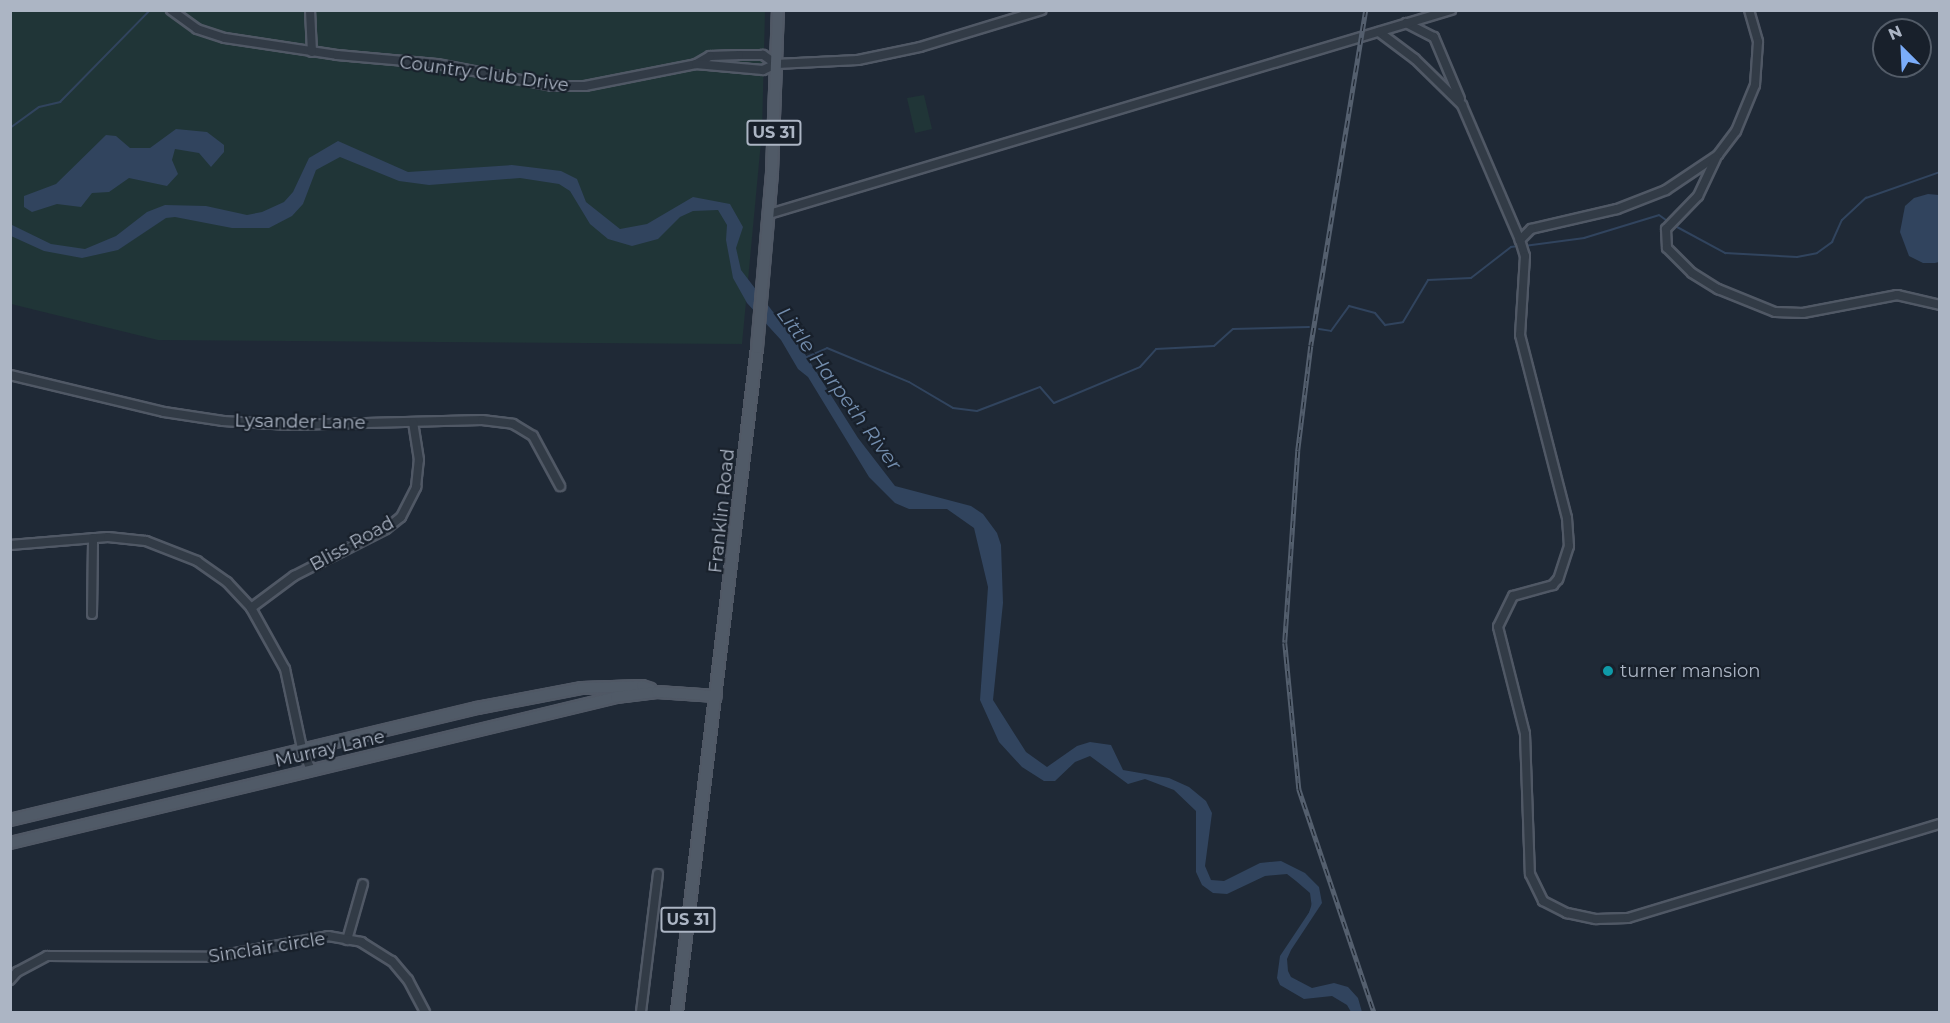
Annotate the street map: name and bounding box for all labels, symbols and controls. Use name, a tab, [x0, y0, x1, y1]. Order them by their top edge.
north arrow	[1872, 18, 1932, 78]
text: N	[1886, 22, 1905, 44]
street label: Country Club Drive	[398, 51, 570, 97]
road number: US 31	[746, 120, 802, 146]
water label: Little Harpeth River	[772, 302, 906, 476]
street label: Lysander Lane	[234, 410, 366, 434]
street label: Franklin Road	[705, 448, 739, 574]
street label: Bliss Road	[306, 512, 398, 576]
place label: turner mansion	[1620, 660, 1760, 682]
marker: turner mansion	[1601, 664, 1615, 678]
street label: Murray Lane	[273, 726, 387, 772]
road number: US 31	[660, 907, 716, 933]
street label: Sinclair circle	[207, 928, 327, 968]

